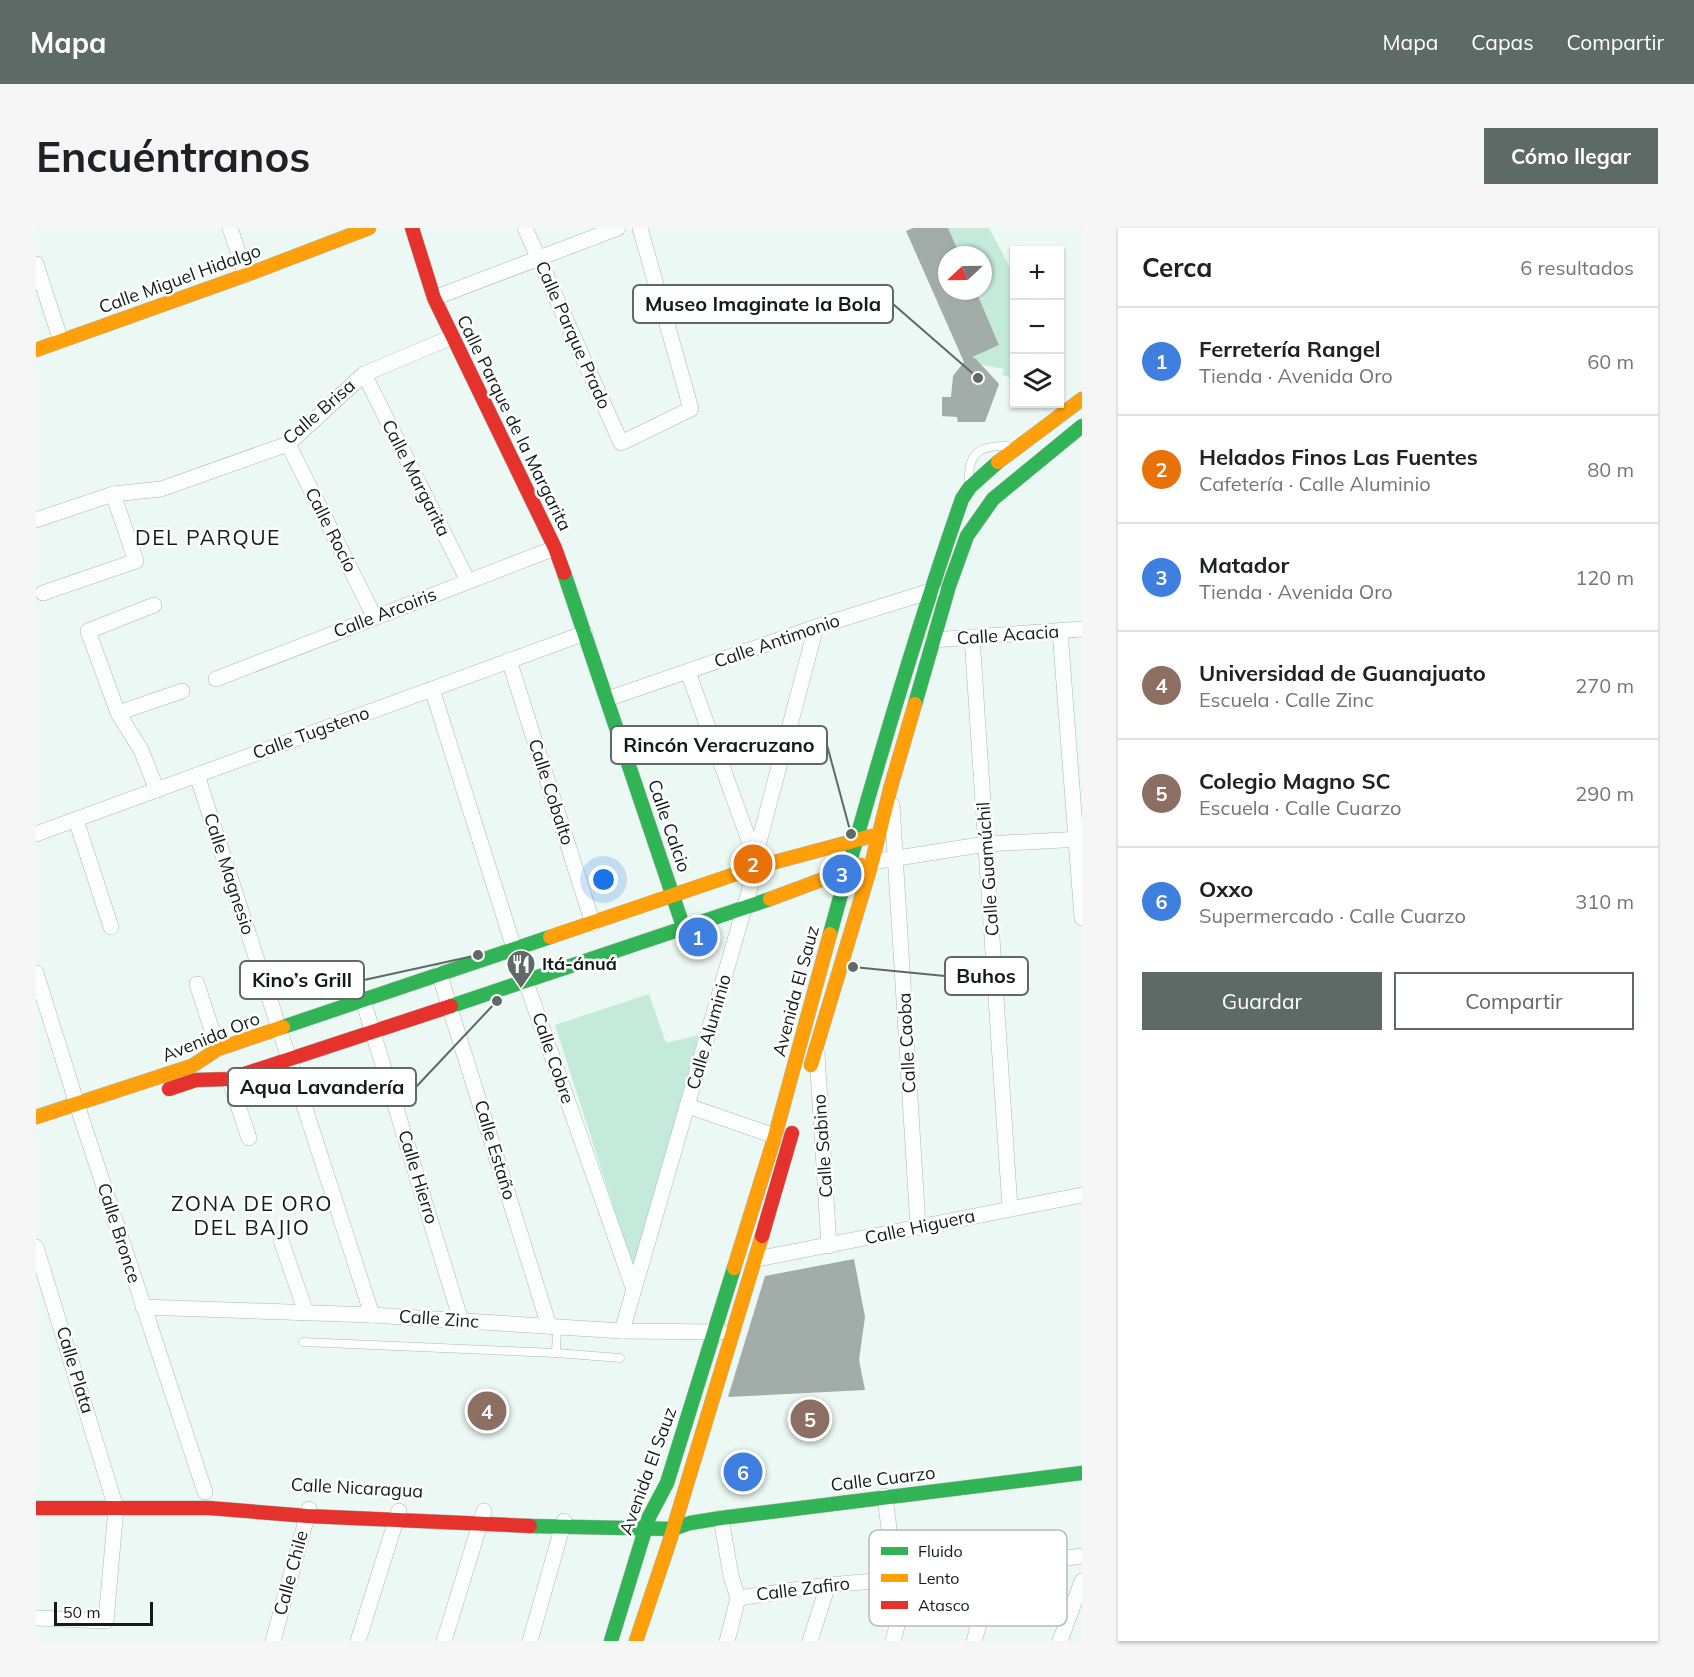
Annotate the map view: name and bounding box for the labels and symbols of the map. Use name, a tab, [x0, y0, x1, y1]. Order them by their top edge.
street label: Calle Miguel Hidalgo	[96, 239, 264, 319]
north arrow	[938, 246, 992, 300]
street label: Calle Parque Prado	[530, 257, 616, 413]
callout: Museo Imaginate la Bola	[633, 285, 893, 323]
text: Museo Imaginate la Bola	[645, 291, 881, 316]
street label: Calle Parque de la Margarita	[452, 311, 577, 534]
street label: Calle Brisa	[278, 374, 360, 449]
street label: Calle Margarita	[377, 415, 456, 540]
street label: Calle Rocío	[300, 484, 363, 576]
district label: DEL PARQUE	[135, 524, 281, 550]
street label: Calle Arcoiris	[330, 582, 440, 643]
street label: Calle Antimonio	[711, 608, 843, 673]
street label: Calle Acacia	[956, 619, 1060, 650]
street label: Calle Tugsteno	[249, 701, 372, 764]
callout: Rincón Veracruzano	[611, 726, 827, 764]
text: Rincón Veracruzano	[623, 732, 815, 757]
street label: Calle Cobalto	[524, 736, 579, 848]
street label: Calle Calcio	[643, 776, 696, 875]
street label: Calle Guamúchil	[971, 801, 1004, 937]
street label: Calle Magnesio	[199, 810, 260, 938]
pin: 2	[734, 842, 772, 886]
pin: 3	[822, 852, 862, 896]
your location	[589, 865, 618, 894]
pin: 1	[678, 914, 718, 960]
street label: Avenida El Sauz	[767, 923, 824, 1059]
restaurant icon: Itá-ánuá	[505, 948, 537, 990]
place label: Itá-ánuá	[542, 952, 617, 975]
callout: Buhos	[945, 957, 1028, 995]
callout: Kino’s Grill	[240, 961, 364, 999]
text: Buhos	[956, 963, 1016, 988]
text: Kino’s Grill	[252, 967, 352, 992]
street label: Calle Aluminio	[681, 972, 736, 1092]
street label: Calle Caoba	[892, 992, 921, 1094]
street label: Avenida Oro	[158, 1006, 263, 1067]
street label: Calle Cobre	[527, 1009, 580, 1106]
callout: Aqua Lavandería	[228, 1068, 416, 1106]
text: Aqua Lavandería	[240, 1074, 404, 1099]
street label: Calle Sabino	[807, 1093, 838, 1199]
street label: Calle Estaño	[469, 1097, 522, 1203]
street label: Calle Hierro	[393, 1127, 444, 1227]
street label: Calle Bronce	[92, 1180, 146, 1286]
district label: ZONA DE ORO DEL BAJIO	[171, 1190, 333, 1240]
street label: Calle Higuera	[863, 1204, 977, 1249]
street label: Calle Zinc	[398, 1304, 480, 1333]
street label: Calle Plata	[51, 1324, 100, 1416]
pin: 4	[468, 1388, 506, 1434]
pin: 5	[790, 1396, 830, 1442]
street label: Avenida El Sauz	[614, 1404, 681, 1538]
pin: 6	[724, 1450, 762, 1494]
street label: Calle Cuarzo	[829, 1461, 937, 1496]
street label: Calle Nicaragua	[290, 1473, 424, 1502]
street label: Calle Chile	[268, 1528, 313, 1618]
legend	[869, 1530, 1067, 1626]
text: Fluido	[918, 1541, 963, 1561]
text: Lento	[918, 1568, 959, 1588]
street label: Calle Zafiro	[755, 1571, 851, 1606]
text: Atasco	[918, 1595, 970, 1615]
scale bar	[54, 1599, 153, 1626]

